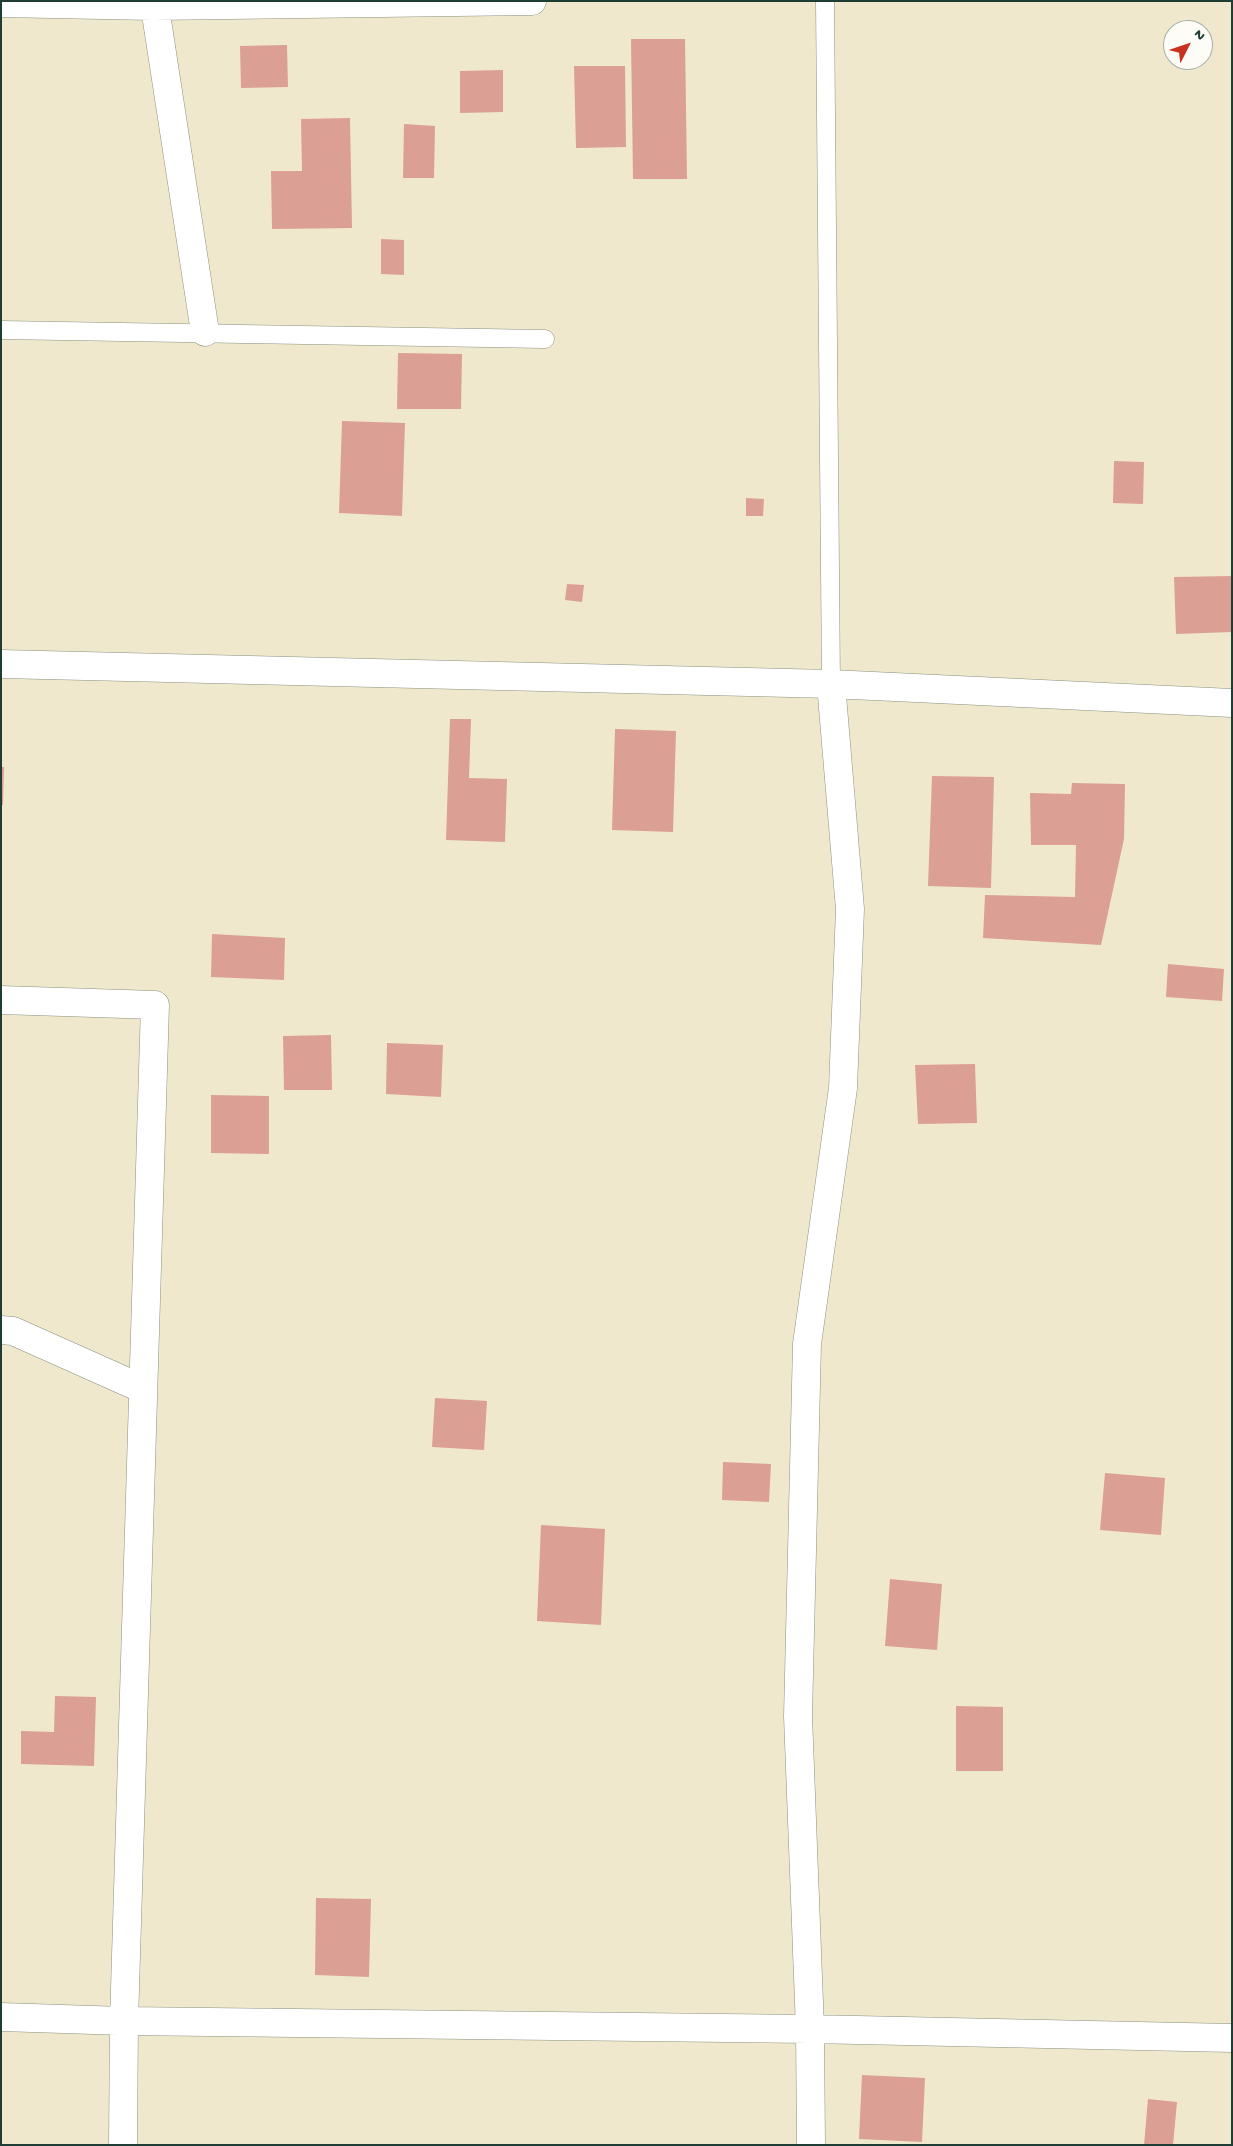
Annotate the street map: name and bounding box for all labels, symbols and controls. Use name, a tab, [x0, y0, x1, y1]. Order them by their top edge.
north arrow	[1163, 20, 1213, 70]
text: N	[1190, 26, 1208, 45]

